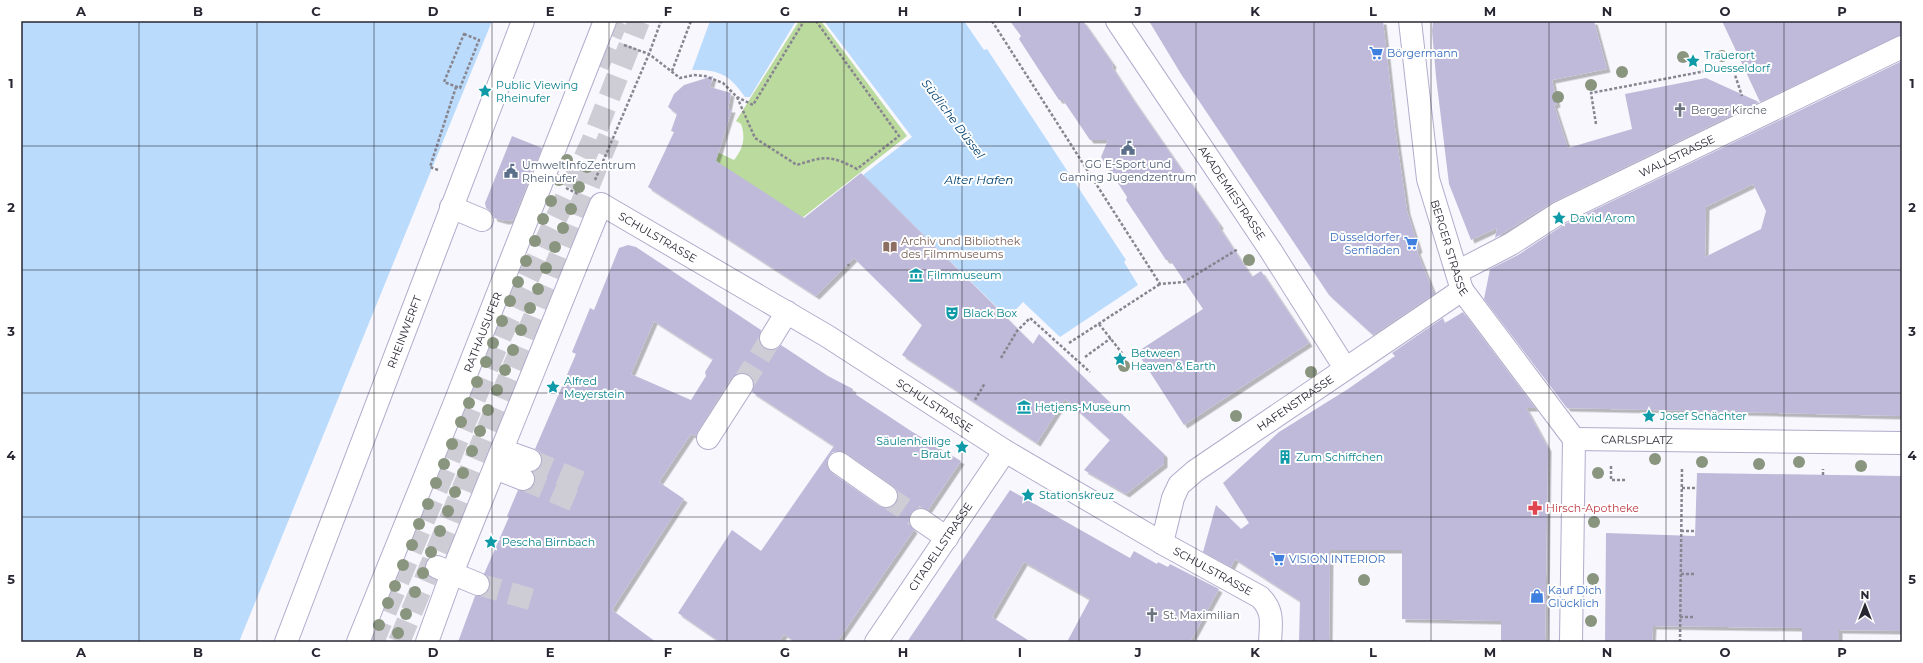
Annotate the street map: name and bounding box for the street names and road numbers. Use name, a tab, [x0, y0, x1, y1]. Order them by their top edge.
street label: WALLSTRASSE	[1637, 132, 1717, 180]
street label: AKADEMIESTRASSE	[1196, 143, 1269, 243]
street label: BERGER STRASSE	[1428, 198, 1471, 299]
street label: SCHULSTRASSE	[616, 209, 699, 265]
street label: RATHAUSUFER	[461, 290, 505, 374]
street label: RHEINWERFT	[384, 293, 425, 370]
street label: HAFENSTRASSE	[1254, 372, 1336, 434]
street label: SCHULSTRASSE	[894, 376, 975, 435]
street label: CARLSPLATZ	[1601, 432, 1673, 447]
street label: CITADELLSTRASSE	[905, 500, 975, 594]
street label: SCHULSTRASSE	[1171, 544, 1255, 598]

